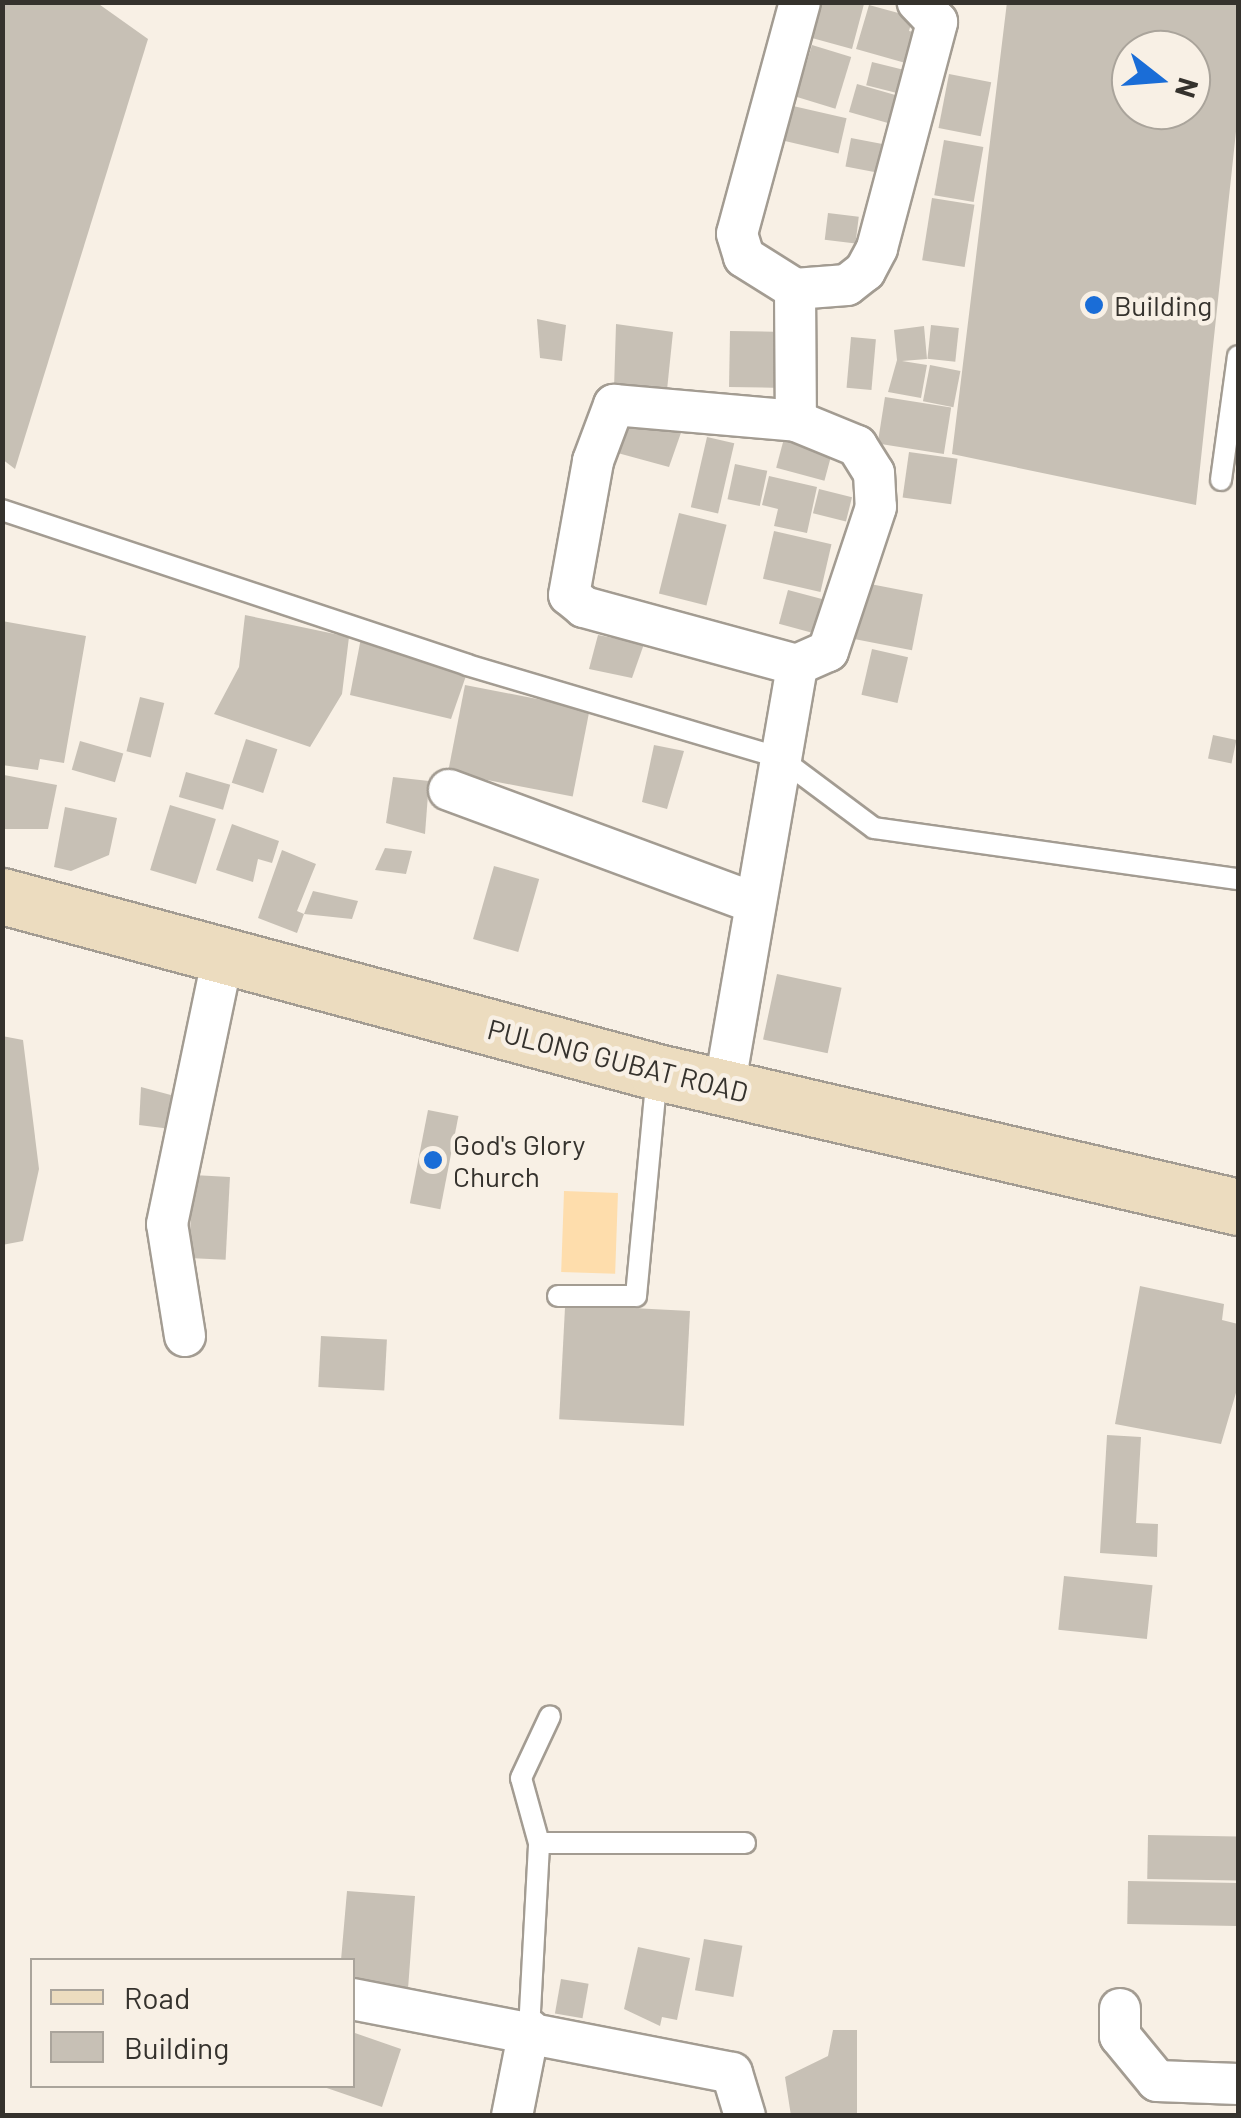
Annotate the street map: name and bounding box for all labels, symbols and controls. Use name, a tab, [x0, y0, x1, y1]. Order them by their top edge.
north arrow	[1111, 30, 1211, 130]
text: N	[1169, 74, 1207, 102]
place label: Building	[1114, 288, 1212, 322]
marker: Building	[1083, 294, 1105, 316]
street label: PULONG GUBAT ROAD	[484, 1011, 752, 1109]
place label: God's Glory Church	[453, 1127, 585, 1193]
marker: God's Glory Church	[422, 1149, 444, 1171]
legend	[30, 1958, 355, 2088]
text: Road	[124, 1979, 190, 2015]
text: Building	[124, 2029, 229, 2065]

